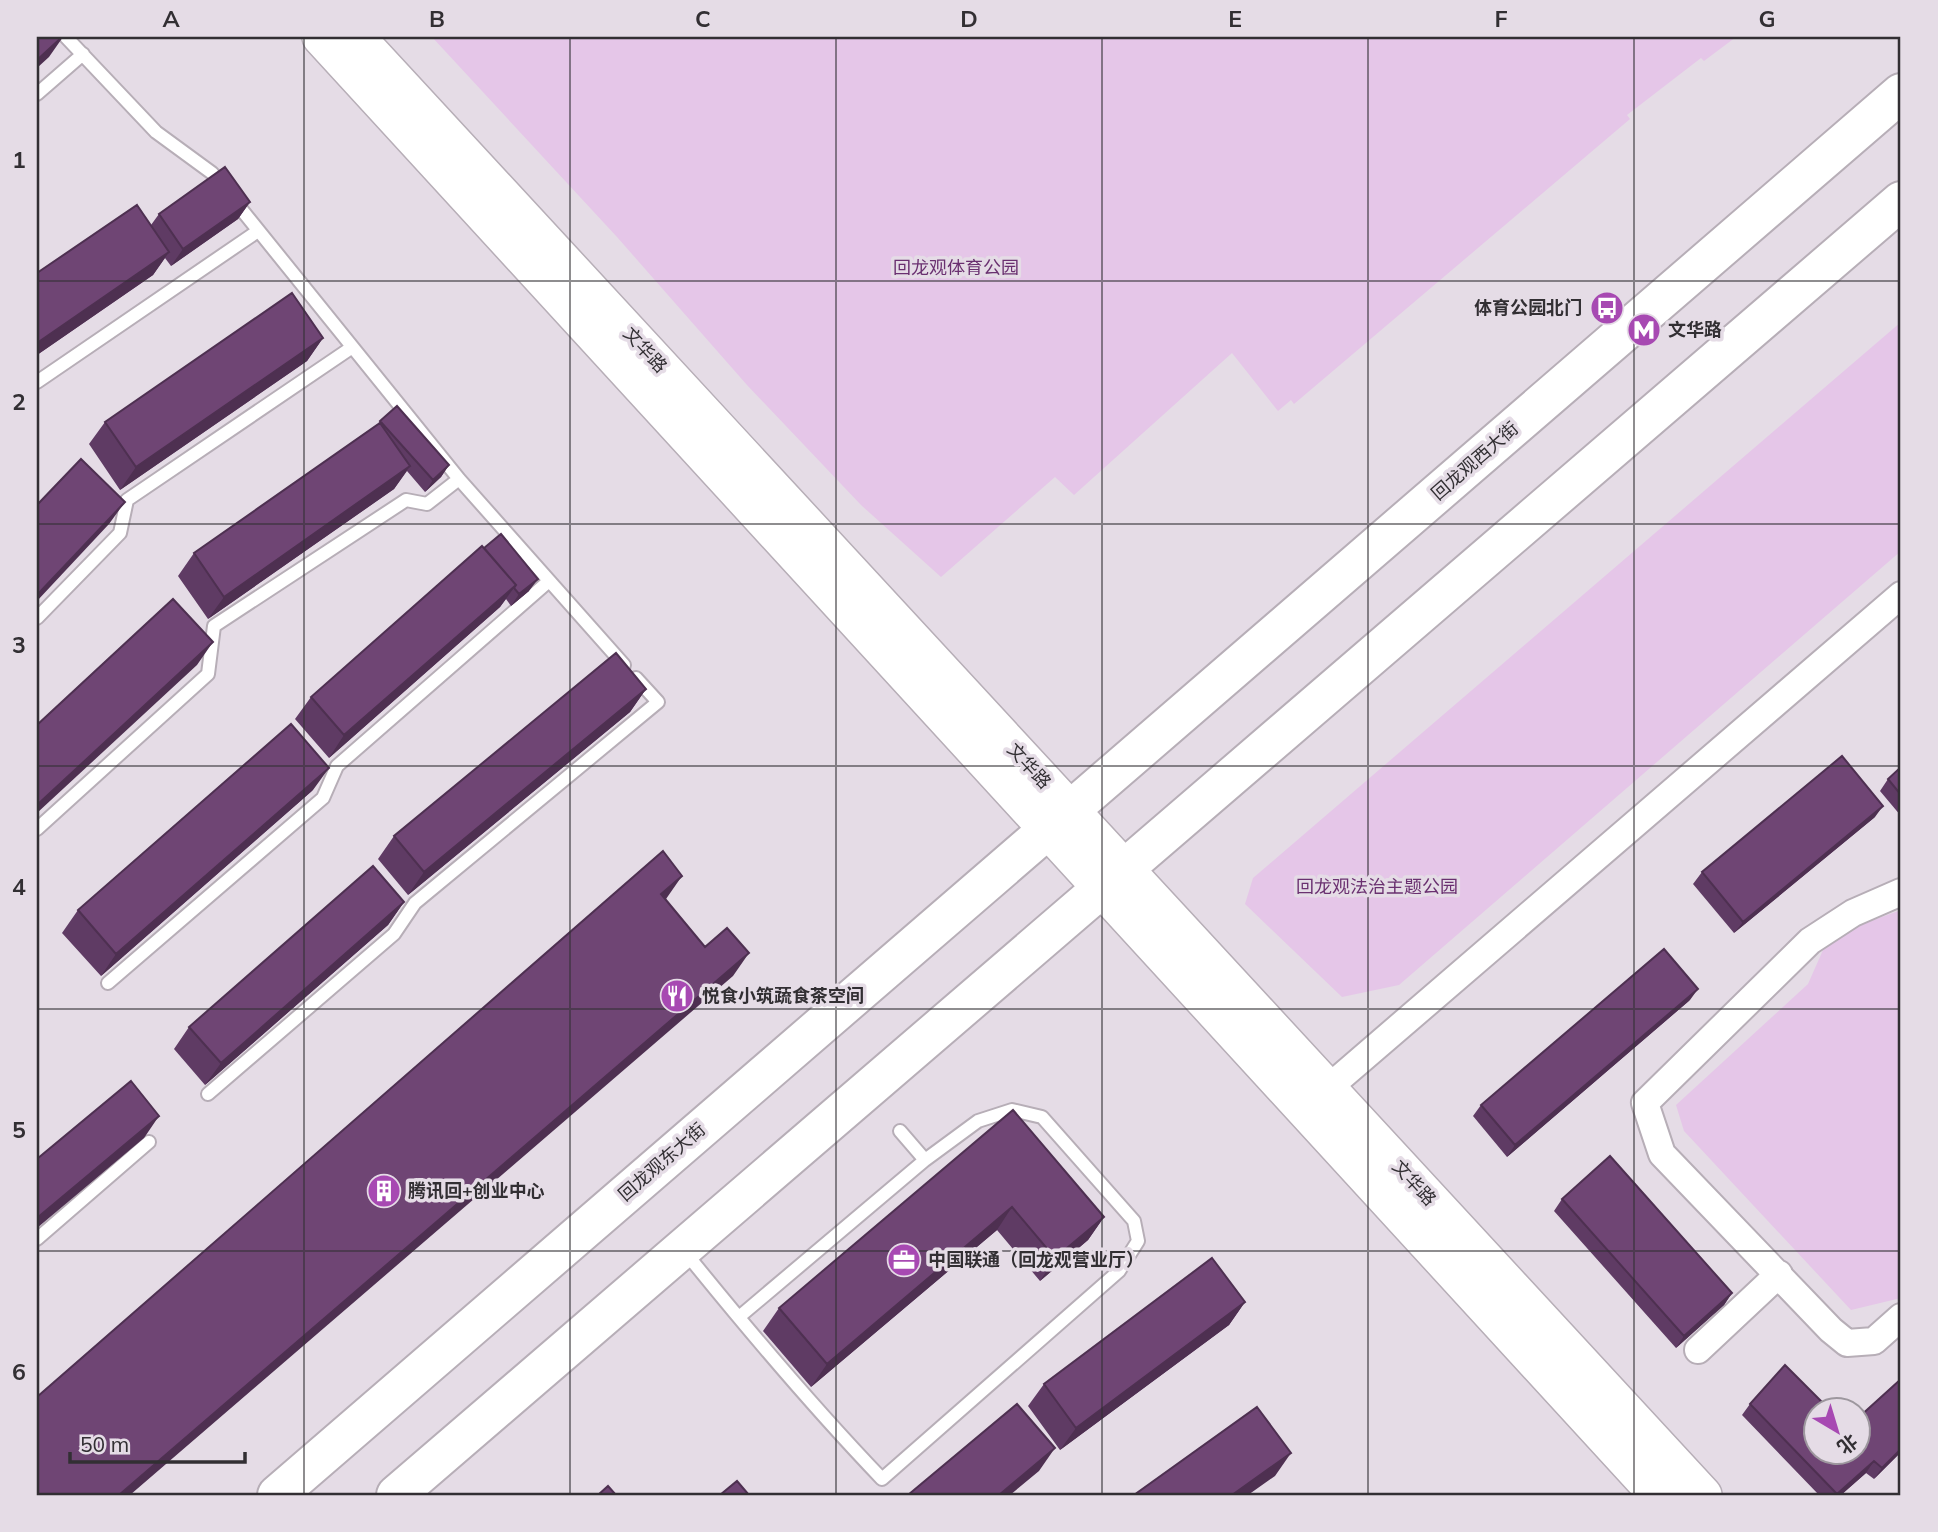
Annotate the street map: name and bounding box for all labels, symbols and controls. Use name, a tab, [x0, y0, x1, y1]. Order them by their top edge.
text: A	[162, 4, 180, 33]
text: B	[429, 4, 445, 33]
text: C	[695, 4, 711, 33]
text: D	[960, 4, 978, 33]
text: E	[1228, 4, 1242, 33]
text: F	[1494, 4, 1508, 33]
text: G	[1758, 4, 1776, 33]
text: 1	[12, 145, 26, 174]
park label: 回龙观体育公园	[893, 256, 1019, 279]
bus stop icon: 体育公园北门	[1588, 289, 1626, 327]
place label: 体育公园北门	[1474, 296, 1582, 319]
metro station icon: 文华路	[1625, 311, 1663, 349]
place label: 文华路	[1668, 318, 1722, 341]
street label: 文华路	[619, 322, 672, 377]
text: 2	[12, 387, 26, 416]
street label: 回龙观西大街	[1426, 417, 1523, 505]
text: 3	[12, 630, 26, 659]
street label: 文华路	[1003, 738, 1056, 793]
text: 4	[12, 872, 26, 901]
park label: 回龙观法治主题公园	[1296, 875, 1458, 898]
restaurant icon: 悦食小筑蔬食茶空间	[658, 977, 696, 1015]
place label: 悦食小筑蔬食茶空间	[702, 984, 864, 1007]
text: 5	[12, 1115, 26, 1144]
street label: 回龙观东大街	[613, 1118, 710, 1206]
street label: 文华路	[1388, 1155, 1441, 1210]
building icon: 腾讯回+创业中心	[365, 1172, 403, 1210]
place label: 腾讯回+创业中心	[408, 1179, 545, 1202]
office icon: 中国联通（回龙观营业厅）	[885, 1241, 923, 1279]
place label: 中国联通（回龙观营业厅）	[928, 1248, 1144, 1271]
text: 6	[12, 1357, 26, 1386]
north arrow	[1801, 1396, 1871, 1466]
scale bar	[70, 1420, 245, 1464]
text: 北	[1833, 1429, 1862, 1460]
text: 50 m	[80, 1431, 129, 1457]

